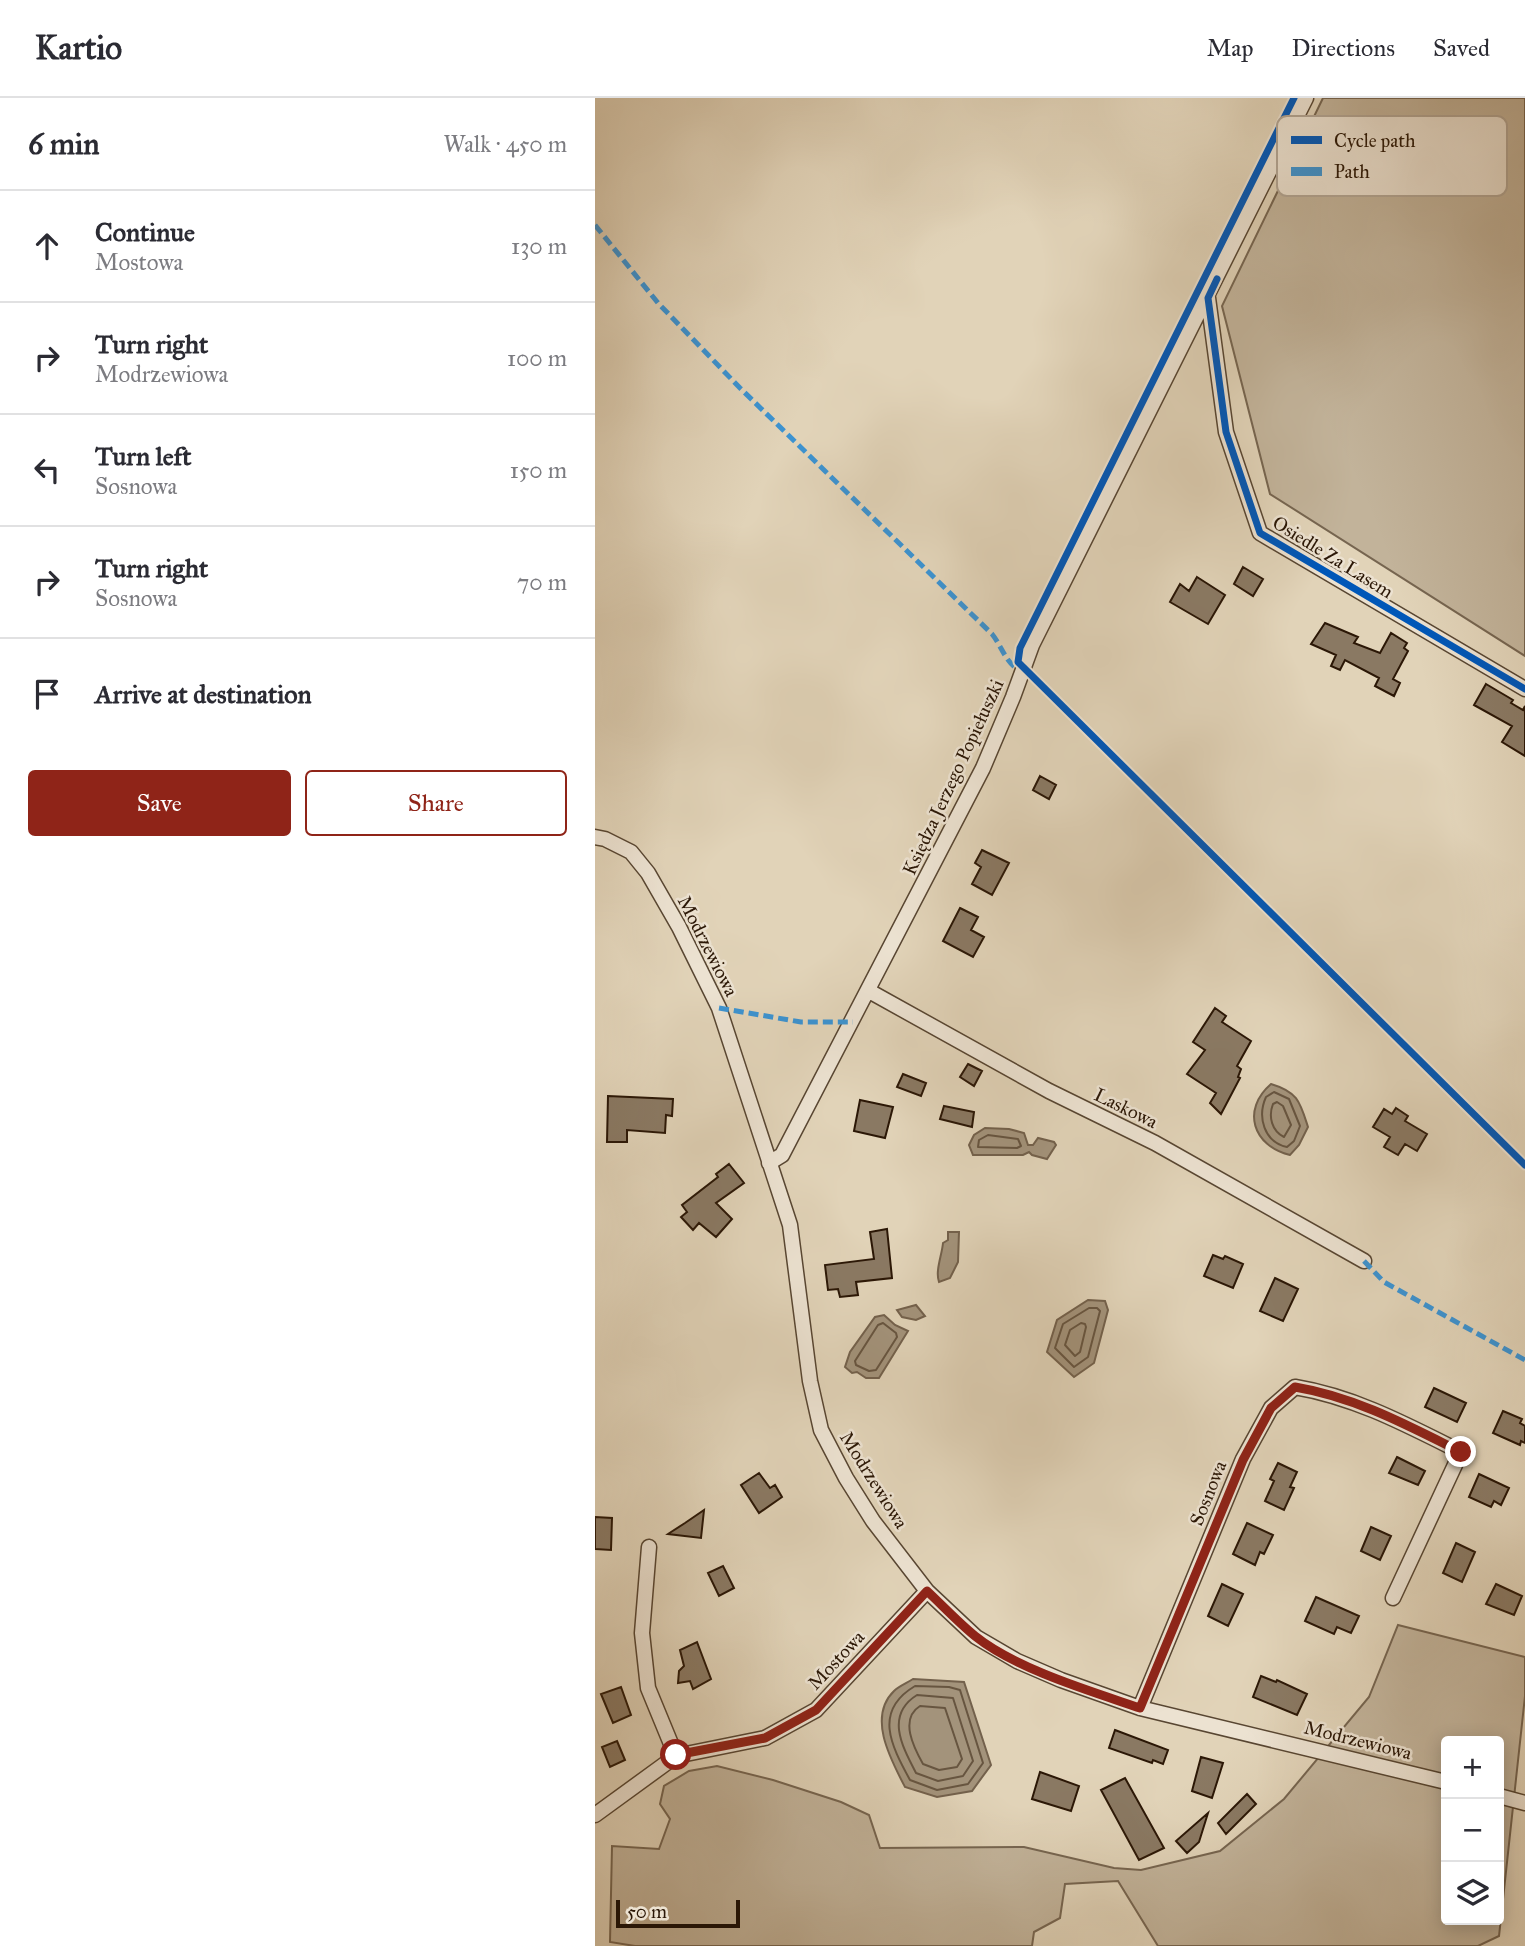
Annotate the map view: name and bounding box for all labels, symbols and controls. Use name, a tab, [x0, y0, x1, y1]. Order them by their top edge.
text: Kartio	[35, 28, 122, 68]
text: Map	[1207, 33, 1254, 63]
text: Directions	[1292, 33, 1395, 63]
text: Saved	[1433, 33, 1490, 63]
legend	[1277, 116, 1507, 196]
text: 6 min	[28, 126, 100, 162]
text: Cycle path	[1334, 129, 1416, 152]
text: Walk · 450 m	[444, 130, 567, 158]
text: Path	[1334, 160, 1370, 183]
text: Continue	[95, 216, 195, 248]
icon: ahead	[28, 227, 66, 265]
text: 130 m	[511, 232, 567, 260]
text: Mostowa	[95, 248, 183, 276]
text: Turn right	[95, 328, 208, 360]
icon: right	[28, 339, 66, 377]
text: 100 m	[507, 344, 567, 372]
text: Modrzewiowa	[95, 360, 228, 388]
text: Turn left	[95, 440, 191, 472]
icon: left	[28, 451, 66, 489]
text: 150 m	[510, 456, 567, 484]
text: Sosnowa	[95, 472, 177, 500]
street label: Osiedle Za Lasem	[1268, 511, 1398, 603]
text: Turn right	[95, 552, 208, 584]
icon: right	[28, 563, 66, 601]
text: 70 m	[517, 568, 567, 596]
text: Sosnowa	[95, 584, 177, 612]
icon: arrive	[28, 675, 66, 713]
street label: Księdza Jerzego Popiełuszki	[898, 675, 1009, 879]
text: Arrive at destination	[95, 678, 312, 710]
button: Save	[28, 770, 291, 836]
button: Share	[305, 770, 567, 836]
street label: Modrzewiowa	[673, 892, 744, 1001]
street label: Laskowa	[1091, 1083, 1162, 1134]
street label: Modrzewiowa	[835, 1427, 913, 1534]
route end	[1445, 1436, 1476, 1467]
street label: Sosnowa	[1185, 1456, 1232, 1529]
street label: Mostowa	[803, 1625, 870, 1694]
street label: Modrzewiowa	[1302, 1716, 1415, 1765]
map controls	[1441, 1736, 1504, 1925]
button: +	[1441, 1736, 1504, 1799]
route start	[660, 1739, 691, 1770]
button: −	[1441, 1799, 1504, 1862]
button: layers	[1441, 1862, 1504, 1925]
scale bar	[616, 1897, 740, 1929]
text: 50 m	[627, 1900, 667, 1923]

